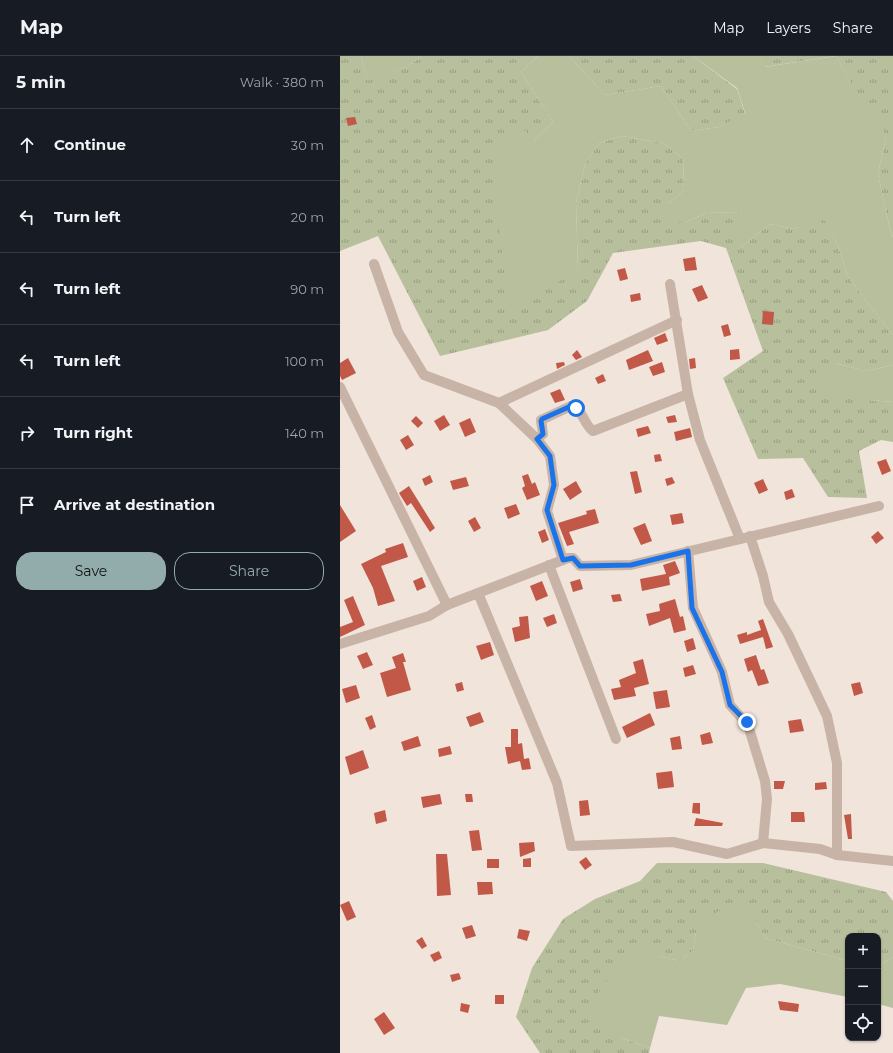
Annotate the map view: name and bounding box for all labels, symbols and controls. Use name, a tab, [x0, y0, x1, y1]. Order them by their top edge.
text: Map	[20, 16, 63, 39]
text: Map	[713, 19, 744, 37]
text: Layers	[766, 19, 811, 37]
text: Share	[833, 19, 873, 37]
text: 5 min	[16, 72, 66, 92]
text: Walk · 380 m	[240, 74, 324, 90]
icon: ahead	[16, 134, 38, 156]
text: Continue	[54, 135, 126, 154]
text: 30 m	[291, 137, 324, 153]
icon: left	[16, 206, 38, 228]
text: Turn left	[54, 207, 121, 226]
text: 20 m	[291, 209, 324, 225]
icon: left	[16, 278, 38, 300]
text: Turn left	[54, 279, 121, 298]
text: 90 m	[290, 281, 324, 297]
icon: left	[16, 350, 38, 372]
text: Turn left	[54, 351, 121, 370]
text: 100 m	[285, 353, 324, 369]
route start	[567, 399, 585, 417]
icon: right	[16, 422, 38, 444]
text: Turn right	[54, 423, 133, 442]
text: 140 m	[285, 425, 324, 441]
icon: arrive	[16, 494, 38, 516]
text: Arrive at destination	[54, 495, 215, 514]
button: Save	[16, 552, 166, 590]
button: Share	[174, 552, 324, 590]
route end	[738, 713, 756, 731]
map controls	[845, 933, 881, 1041]
button: +	[845, 933, 881, 969]
button: −	[845, 969, 881, 1005]
button: locate	[845, 1005, 881, 1041]

